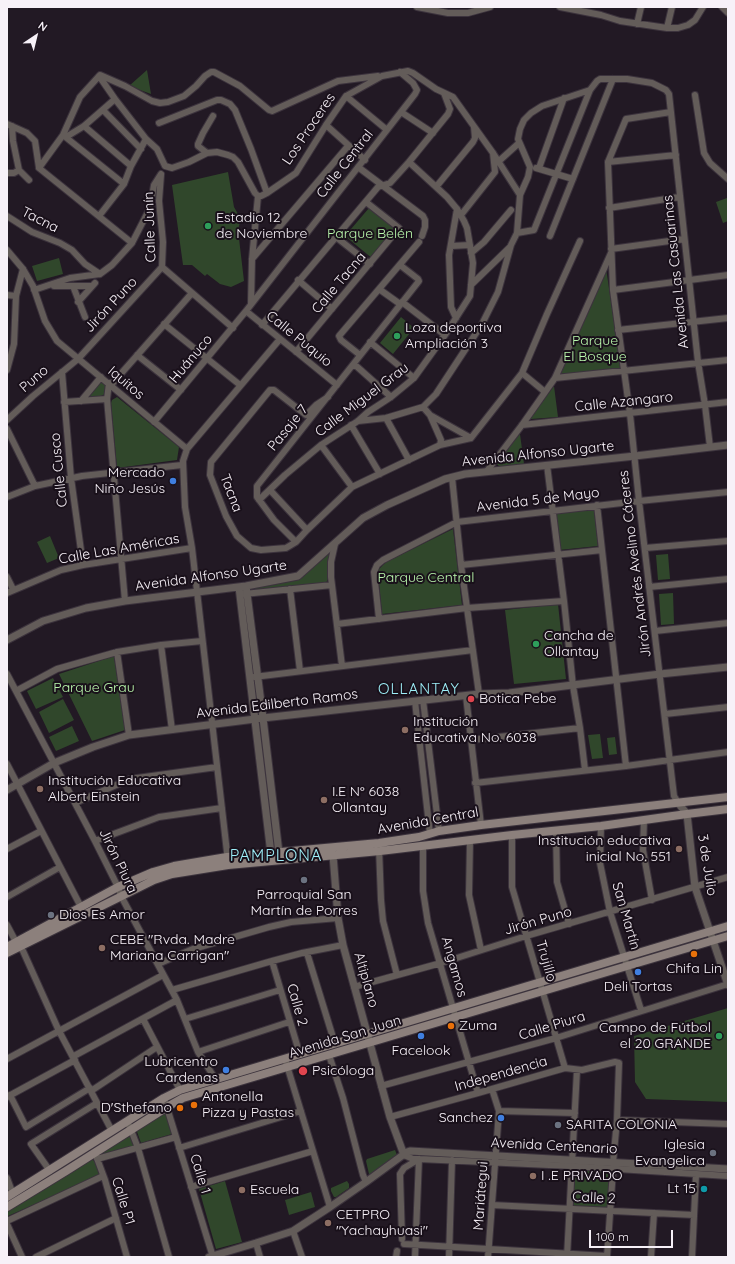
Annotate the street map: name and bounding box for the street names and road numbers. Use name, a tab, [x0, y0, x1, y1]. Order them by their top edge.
street label: Los Proceres	[279, 90, 339, 168]
street label: Calle Central	[313, 126, 377, 202]
street label: Calle Junín	[140, 191, 160, 263]
street label: Avenida Las Casuarinas	[660, 194, 692, 350]
street label: Tacna	[19, 204, 61, 236]
street label: Calle Tacna	[308, 249, 370, 317]
street label: Jirón Puno	[81, 274, 141, 336]
street label: Calle Puquio	[263, 307, 335, 371]
street label: Huánuco	[166, 331, 216, 387]
street label: Calle Miguel Grau	[312, 359, 412, 441]
street label: Puno	[16, 362, 52, 396]
street label: Iquitos	[104, 363, 148, 403]
street label: Calle Azangaro	[574, 388, 674, 416]
street label: Pasaje 7	[264, 401, 312, 455]
street label: Calle Cusco	[47, 432, 71, 508]
street label: Avenida Alfonso Ugarte	[461, 438, 615, 470]
street label: Jirón Andrés Avelino Cáceres	[615, 469, 655, 659]
street label: Tacna	[216, 472, 246, 514]
street label: Avenida 5 de Mayo	[476, 484, 600, 516]
street label: Calle Las Américas	[57, 530, 181, 568]
street label: Avenida Alfonso Ugarte	[134, 557, 288, 595]
street label: Avenida Edilberto Ramos	[195, 686, 359, 722]
street label: Avenida Central	[376, 804, 480, 838]
street label: Jirón Piura	[95, 826, 141, 896]
street label: 3 de Julio	[694, 833, 720, 897]
street label: San Martín	[608, 880, 644, 952]
street label: Jirón Puno	[502, 903, 574, 939]
street label: Angamos	[437, 935, 471, 999]
street label: Trujillo	[532, 938, 560, 984]
street label: Altiplano	[350, 950, 382, 1010]
street label: Calle 2	[283, 982, 311, 1028]
street label: Calle Piura	[517, 1008, 587, 1044]
street label: Avenida San Juan	[287, 1012, 403, 1062]
street label: Independencia	[453, 1053, 549, 1095]
street label: Avenida Centenario	[490, 1134, 618, 1158]
street label: Calle 1	[186, 1152, 214, 1196]
street label: Mariátegui	[470, 1161, 492, 1231]
street label: Calle P1	[108, 1175, 138, 1227]
street label: Calle 2	[572, 1188, 616, 1208]

